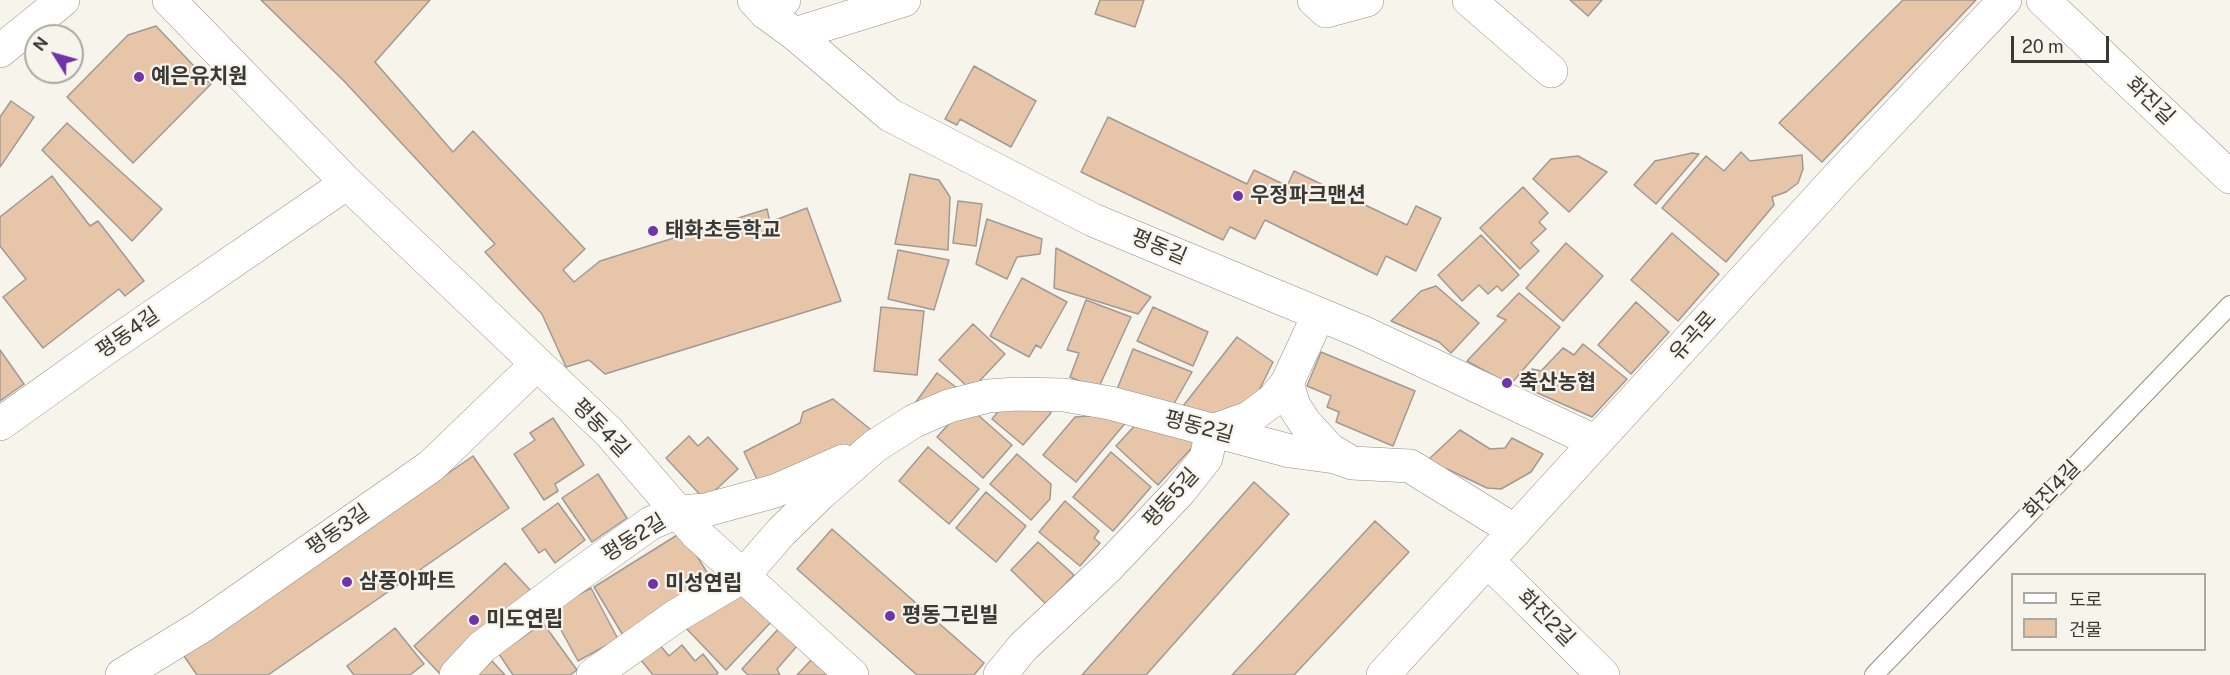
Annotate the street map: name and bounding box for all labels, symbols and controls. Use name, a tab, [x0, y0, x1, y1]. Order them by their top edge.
north arrow	[24, 24, 84, 84]
scale bar	[2014, 24, 2112, 62]
text: N	[29, 33, 52, 55]
text: 20 m	[2022, 36, 2064, 57]
place label: 예은유치원	[151, 64, 248, 90]
marker: 예은유치원	[132, 70, 146, 84]
street label: 화진길	[2120, 72, 2180, 130]
place label: 우정파크맨션	[1250, 183, 1366, 209]
marker: 우정파크맨션	[1231, 189, 1245, 203]
place label: 태화초등학교	[665, 218, 781, 244]
marker: 태화초등학교	[646, 224, 660, 238]
street label: 평동길	[1127, 224, 1191, 270]
street label: 평동4길	[92, 302, 164, 364]
street label: 유곡로	[1664, 306, 1722, 366]
place label: 축산농협	[1519, 370, 1596, 396]
marker: 축산농협	[1500, 376, 1514, 390]
street label: 평동4길	[567, 394, 635, 462]
street label: 평동2길	[1162, 406, 1236, 448]
street label: 화진4길	[2018, 456, 2086, 524]
street label: 평동5길	[1138, 463, 1204, 533]
street label: 평동3길	[302, 499, 374, 561]
street label: 평동2길	[597, 509, 671, 567]
place label: 삼풍아파트	[359, 569, 456, 595]
place label: 미성연립	[665, 571, 742, 597]
legend	[2011, 573, 2206, 651]
marker: 삼풍아파트	[340, 575, 354, 589]
marker: 미성연립	[646, 577, 660, 591]
street label: 화진2길	[1512, 584, 1580, 652]
text: 도로	[2069, 589, 2102, 610]
place label: 평동그린빌	[902, 603, 999, 629]
place label: 미도연립	[486, 607, 563, 633]
marker: 평동그린빌	[883, 609, 897, 623]
marker: 미도연립	[467, 613, 481, 627]
text: 건물	[2069, 619, 2102, 640]

